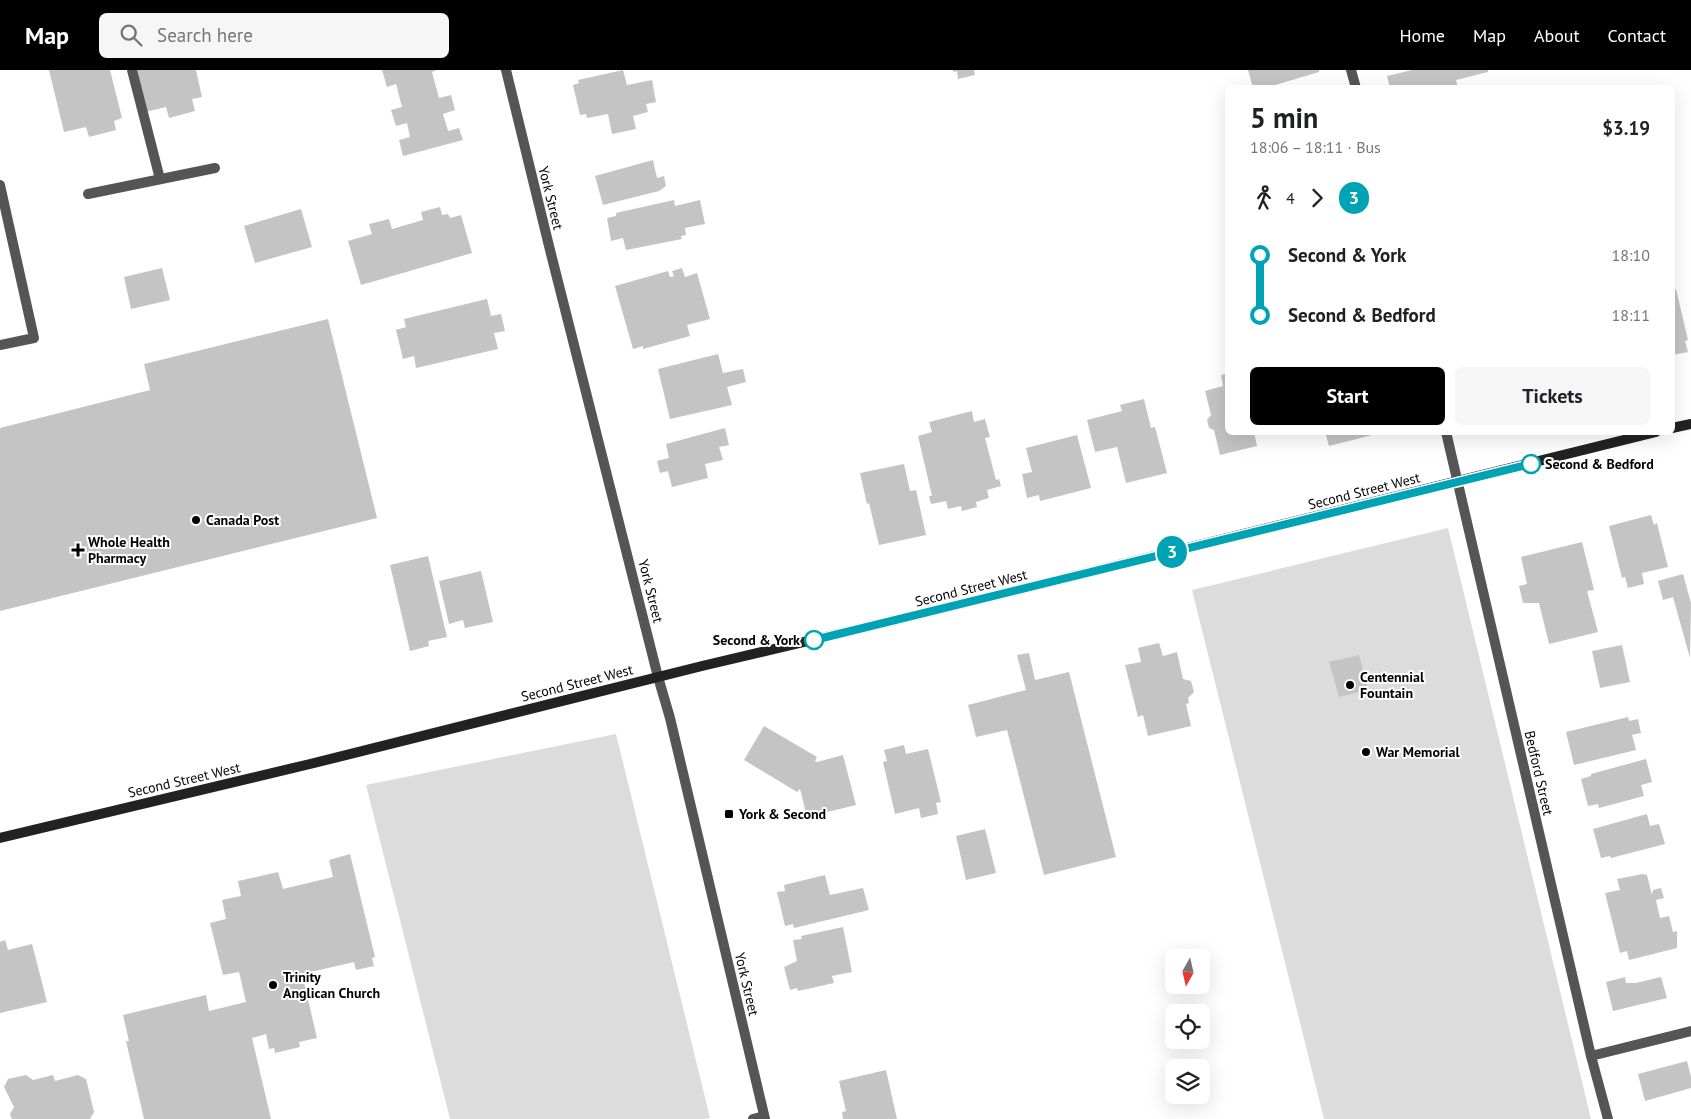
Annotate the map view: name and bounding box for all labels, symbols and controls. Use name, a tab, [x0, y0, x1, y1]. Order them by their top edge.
search box	[99, 13, 449, 58]
text: Map	[25, 20, 69, 51]
icon: search	[117, 21, 145, 49]
text: Search here	[157, 23, 253, 47]
text: Home	[1399, 24, 1445, 47]
text: Map	[1473, 24, 1506, 47]
text: About	[1534, 24, 1580, 47]
text: Contact	[1608, 24, 1666, 47]
text: 5 min	[1250, 99, 1318, 136]
text: $3.19	[1602, 116, 1650, 140]
text: 18:06 – 18:11 · Bus	[1250, 137, 1381, 157]
street label: York Street	[534, 164, 568, 232]
icon: walk	[1250, 184, 1278, 212]
icon: forward	[1303, 184, 1331, 212]
text: 3	[1349, 186, 1359, 209]
text: 4	[1286, 188, 1295, 208]
text: Second & York	[1288, 243, 1406, 267]
text: 18:10	[1612, 245, 1650, 265]
text: Second & Bedford	[1288, 303, 1436, 327]
text: 18:11	[1612, 305, 1650, 325]
button: Start	[1250, 367, 1445, 425]
button: Tickets	[1455, 367, 1650, 425]
marker: Second & Bedford	[1521, 454, 1541, 474]
place label: Second & Bedford	[1545, 455, 1654, 473]
street label: Second Street West	[1306, 468, 1422, 514]
place label: Canada Post	[206, 511, 279, 529]
marker: Canada Post	[190, 514, 202, 526]
place label: Whole Health Pharmacy	[88, 533, 170, 567]
line badge: 3	[1156, 536, 1188, 568]
text: 3	[1167, 540, 1177, 563]
marker: Whole Health Pharmacy	[72, 544, 84, 556]
street label: York Street	[634, 557, 668, 625]
street label: Second Street West	[913, 565, 1029, 611]
marker: Second & York	[804, 630, 824, 650]
place label: Second & York	[713, 631, 800, 649]
street label: Second Street West	[519, 660, 635, 706]
place label: Centennial Fountain	[1360, 668, 1425, 702]
marker: Centennial Fountain	[1344, 679, 1356, 691]
street label: Bedford Street	[1521, 729, 1558, 817]
place label: War Memorial	[1376, 743, 1461, 761]
marker: War Memorial	[1360, 746, 1372, 758]
street label: Second Street West	[126, 758, 242, 802]
place label: York & Second	[738, 805, 826, 823]
marker: York & Second	[723, 808, 735, 820]
north arrow	[1165, 949, 1210, 994]
map controls	[1165, 949, 1210, 1104]
street label: York Street	[731, 950, 763, 1018]
place label: Trinity Anglican Church	[283, 968, 380, 1002]
marker: Trinity Anglican Church	[267, 979, 279, 991]
button: locate	[1165, 1004, 1210, 1049]
button: layers	[1165, 1059, 1210, 1104]

